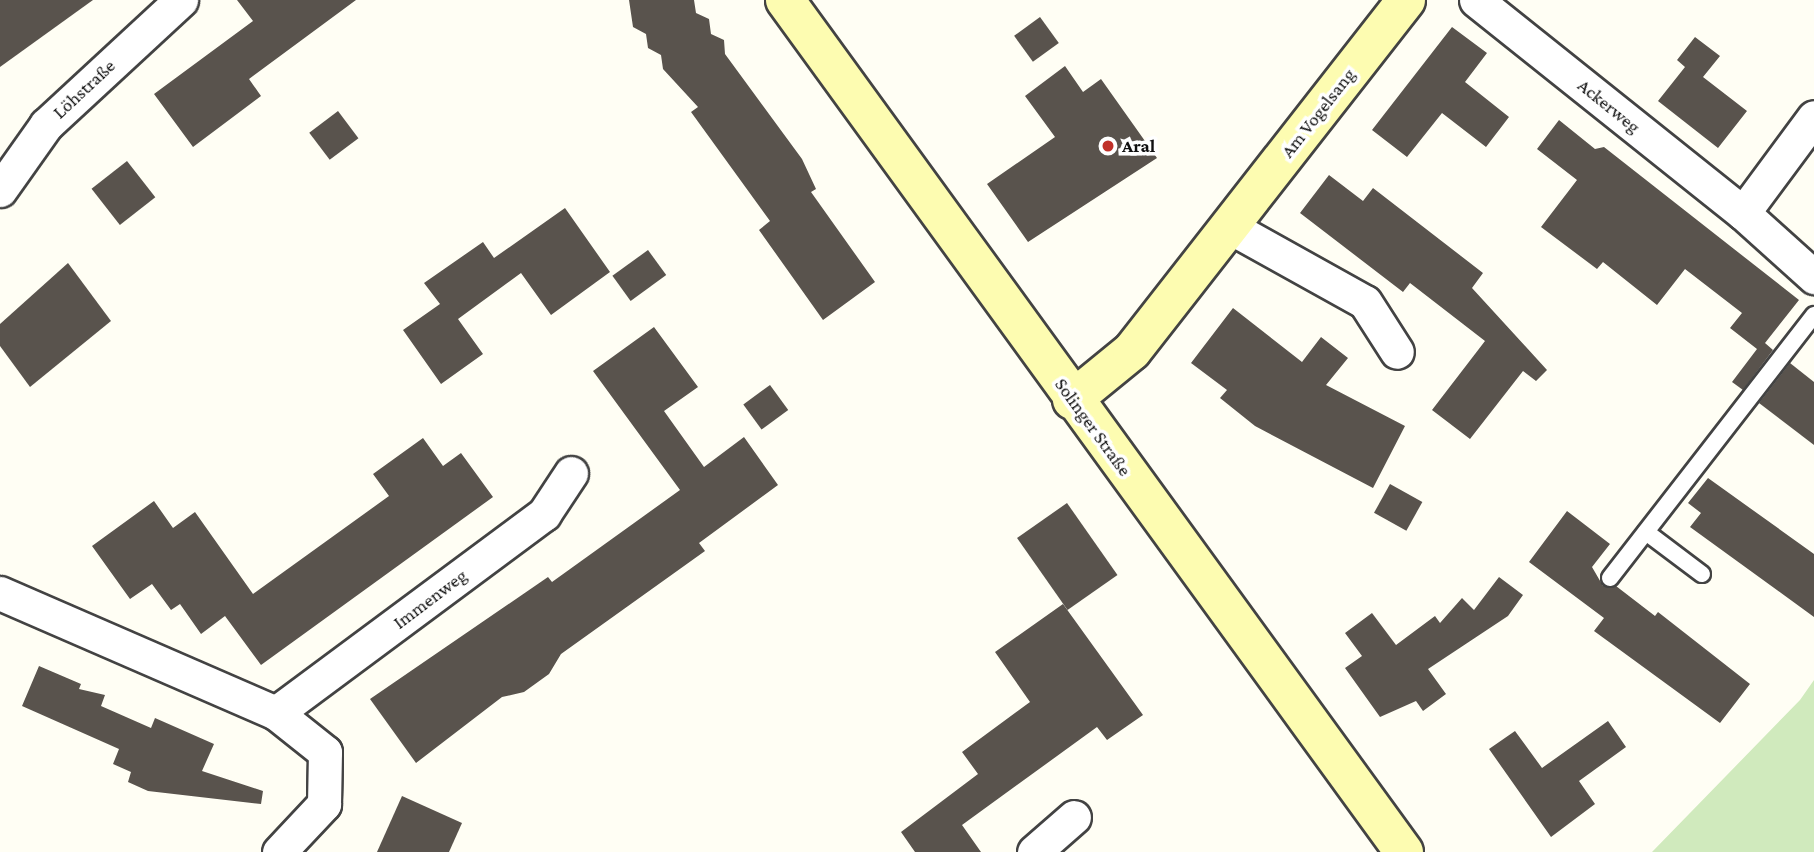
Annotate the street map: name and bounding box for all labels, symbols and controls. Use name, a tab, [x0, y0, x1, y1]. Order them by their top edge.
street label: Löhstraße	[48, 54, 120, 124]
street label: Am Vogelsang	[1276, 64, 1360, 162]
street label: Ackerweg	[1573, 74, 1645, 138]
place label: Aral	[1122, 135, 1155, 157]
marker: Aral	[1100, 138, 1116, 154]
street label: Solinger Straße	[1050, 374, 1136, 480]
street label: Immenweg	[389, 564, 471, 634]

